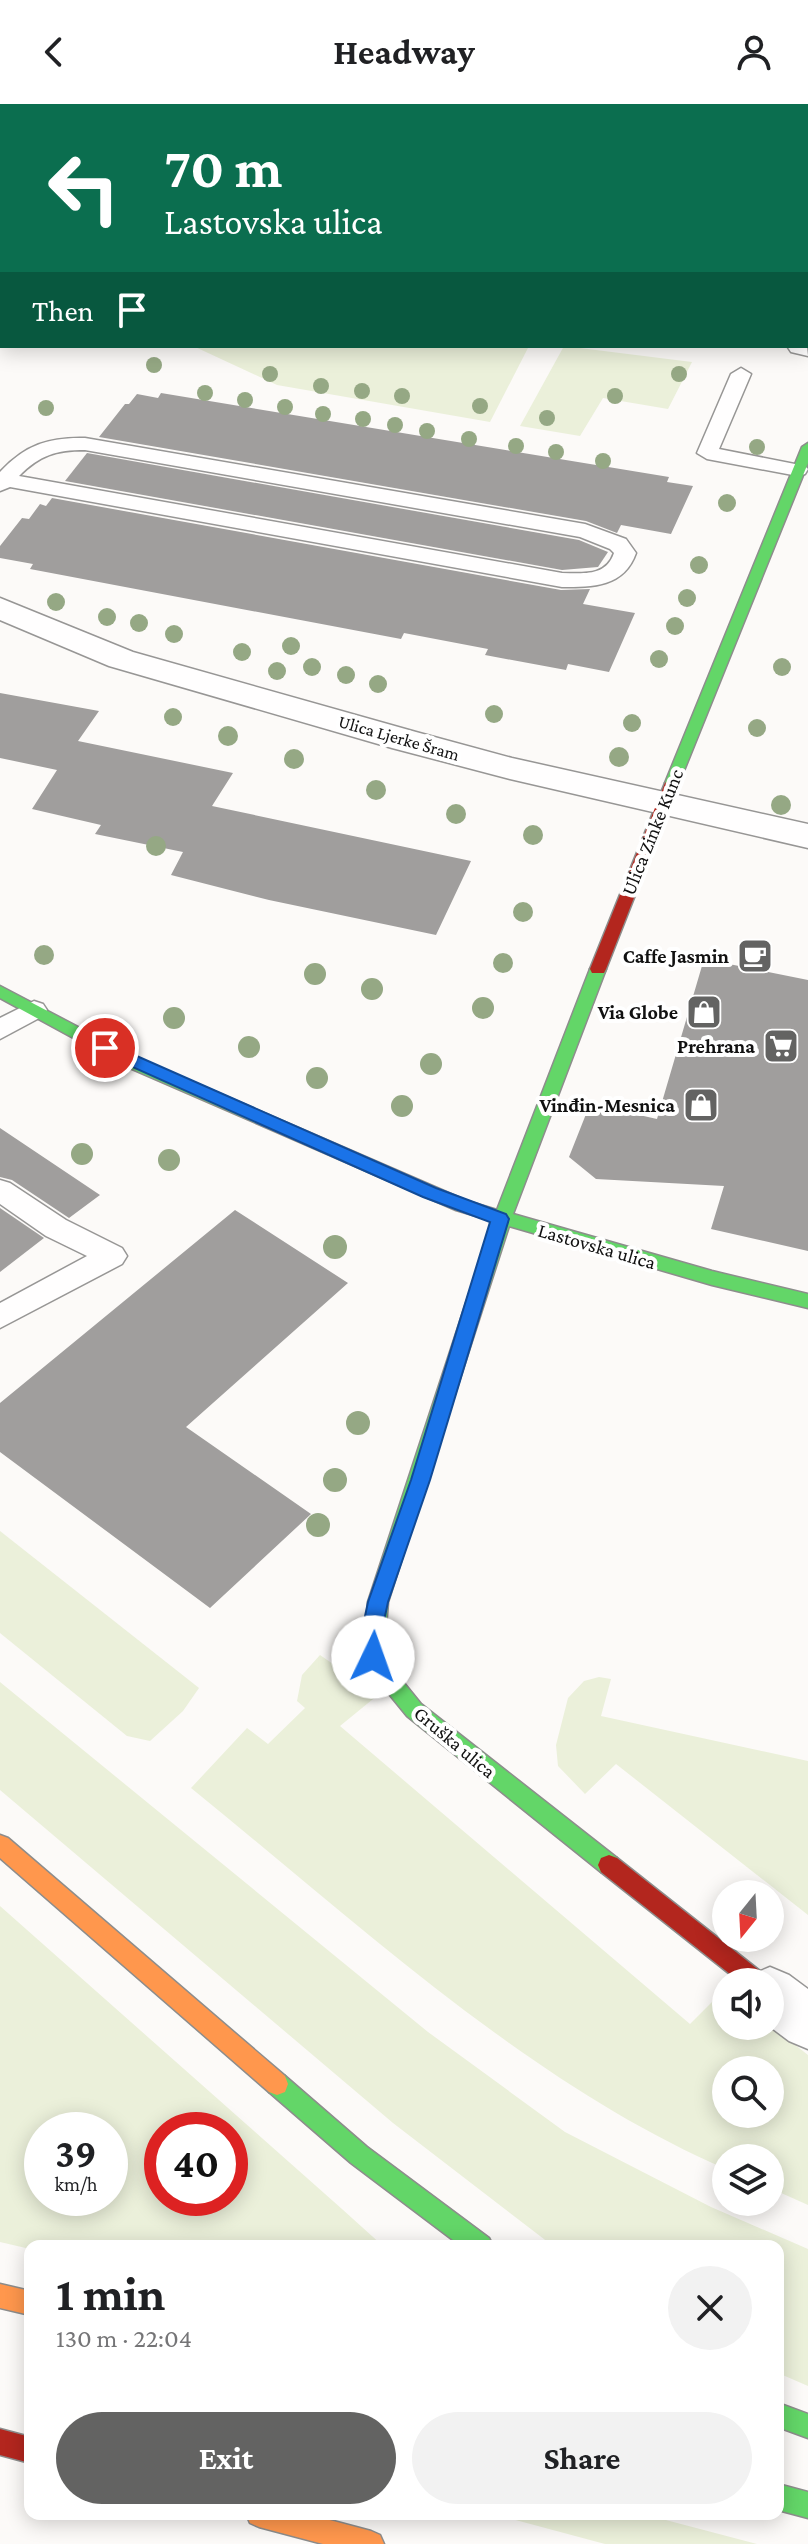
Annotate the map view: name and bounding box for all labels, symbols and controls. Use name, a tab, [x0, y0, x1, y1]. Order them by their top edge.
icon: back	[32, 30, 76, 74]
icon: person	[732, 30, 776, 74]
text: Headway	[333, 32, 475, 72]
icon: left	[32, 136, 136, 240]
text: 70 m	[164, 137, 283, 199]
text: Lastovska ulica	[164, 202, 383, 242]
icon: arrive	[110, 288, 154, 332]
text: Then	[32, 294, 94, 327]
street label: Ulica Ljerke Šram	[336, 711, 462, 766]
street label: Ulica Zinke Kunc	[617, 765, 688, 898]
cafe icon: Caffe Jasmin	[736, 937, 774, 975]
place label: Caffe Jasmin	[623, 945, 730, 967]
shop icon: Via Globe	[685, 993, 723, 1031]
place label: Via Globe	[597, 1001, 678, 1023]
pin	[71, 1014, 139, 1082]
icon: arrive	[83, 1026, 127, 1070]
supermarket icon: Prehrana	[762, 1027, 800, 1065]
place label: Prehrana	[677, 1035, 755, 1057]
shop icon: Vinđin-Mesnica	[682, 1086, 720, 1124]
place label: Vinđin-Mesnica	[538, 1094, 675, 1116]
street label: Lastovska ulica	[536, 1219, 658, 1273]
position arrow	[331, 1615, 415, 1699]
street label: Gruška ulica	[410, 1702, 500, 1782]
north arrow	[712, 1880, 784, 1952]
map controls	[712, 1880, 784, 2216]
button: sound	[712, 1968, 784, 2040]
button: search	[712, 2056, 784, 2128]
speed limit sign: 40	[144, 2112, 248, 2216]
text: 39	[55, 2131, 97, 2176]
button: layers	[712, 2144, 784, 2216]
text: km/h	[54, 2173, 98, 2195]
button: close	[668, 2266, 752, 2350]
text: 1 min	[56, 2267, 165, 2320]
text: 130 m · 22:04	[56, 2324, 192, 2353]
button: Exit	[56, 2412, 396, 2504]
button: Share	[412, 2412, 752, 2504]

